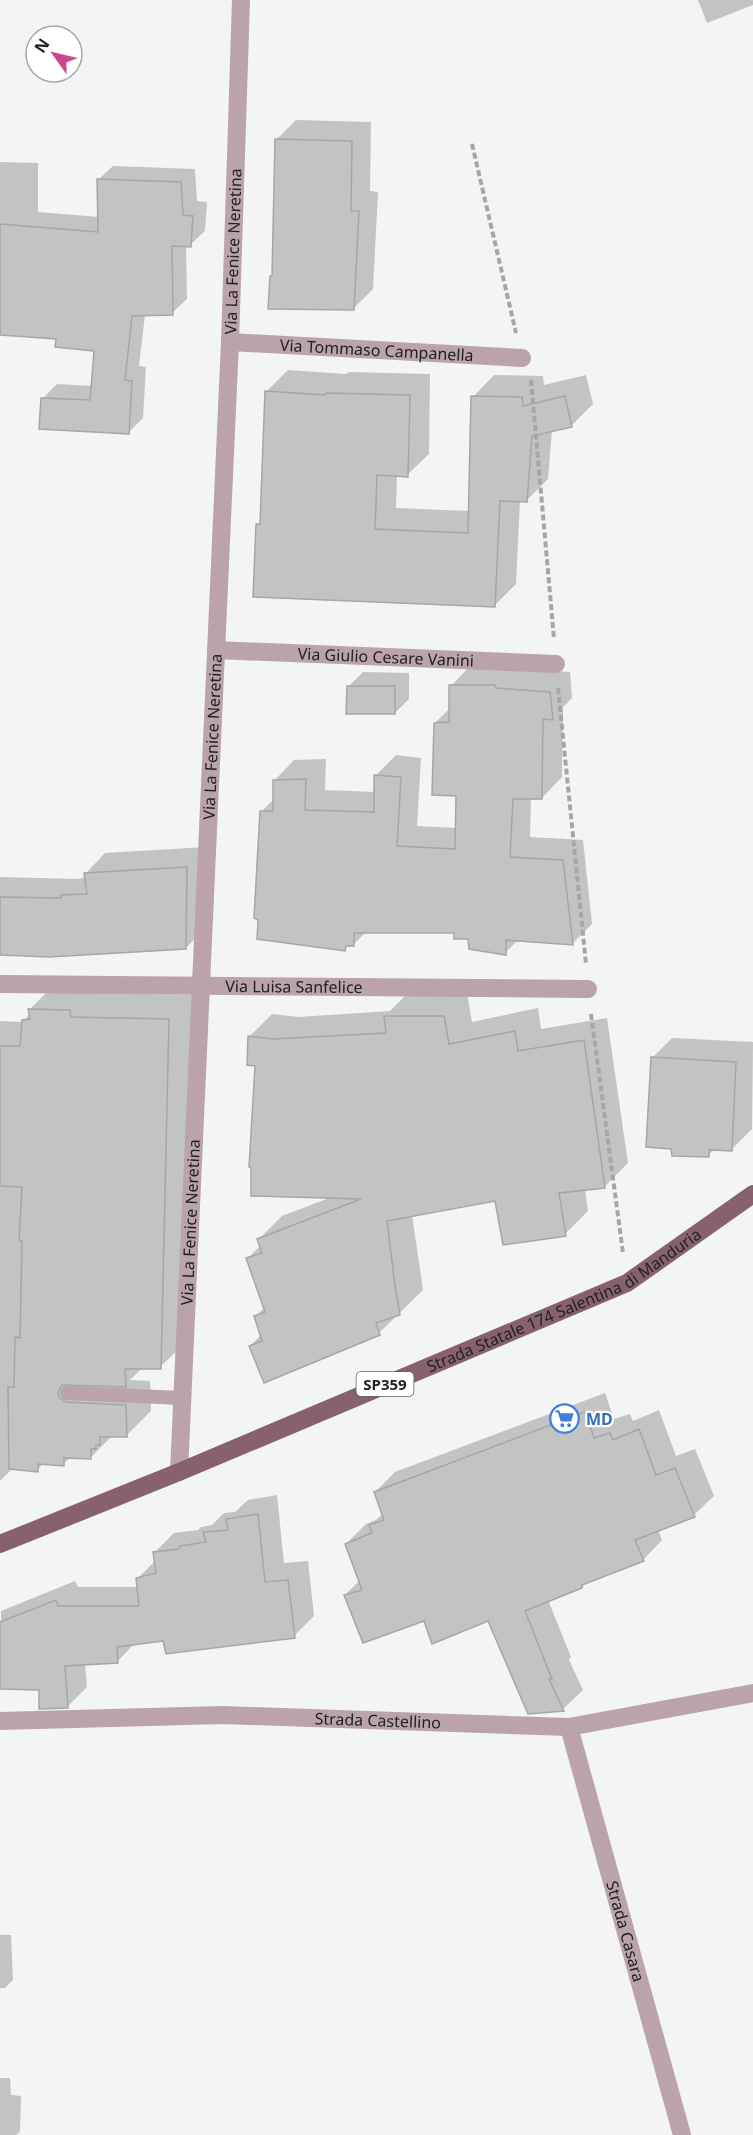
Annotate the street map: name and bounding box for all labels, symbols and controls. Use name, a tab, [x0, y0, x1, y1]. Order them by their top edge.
north arrow	[24, 24, 84, 84]
text: N	[29, 34, 54, 57]
street label: Via La Fenice Neretina	[219, 168, 247, 335]
street label: Via Tommaso Campanella	[279, 334, 474, 366]
street label: Via Giulio Cesare Vanini	[297, 642, 474, 672]
street label: Via La Fenice Neretina	[197, 653, 227, 820]
street label: Via Luisa Sanfelice	[225, 975, 363, 998]
street label: Via La Fenice Neretina	[176, 1139, 205, 1306]
street label: Strada Statale 174 Salentina di Manduria	[423, 1223, 705, 1377]
road number: SP359	[356, 1372, 414, 1396]
supermarket icon: MD	[549, 1403, 581, 1435]
place label: MD	[586, 1408, 613, 1430]
street label: Strada Castellino	[314, 1707, 441, 1734]
street label: Strada Casara	[601, 1878, 650, 1984]

